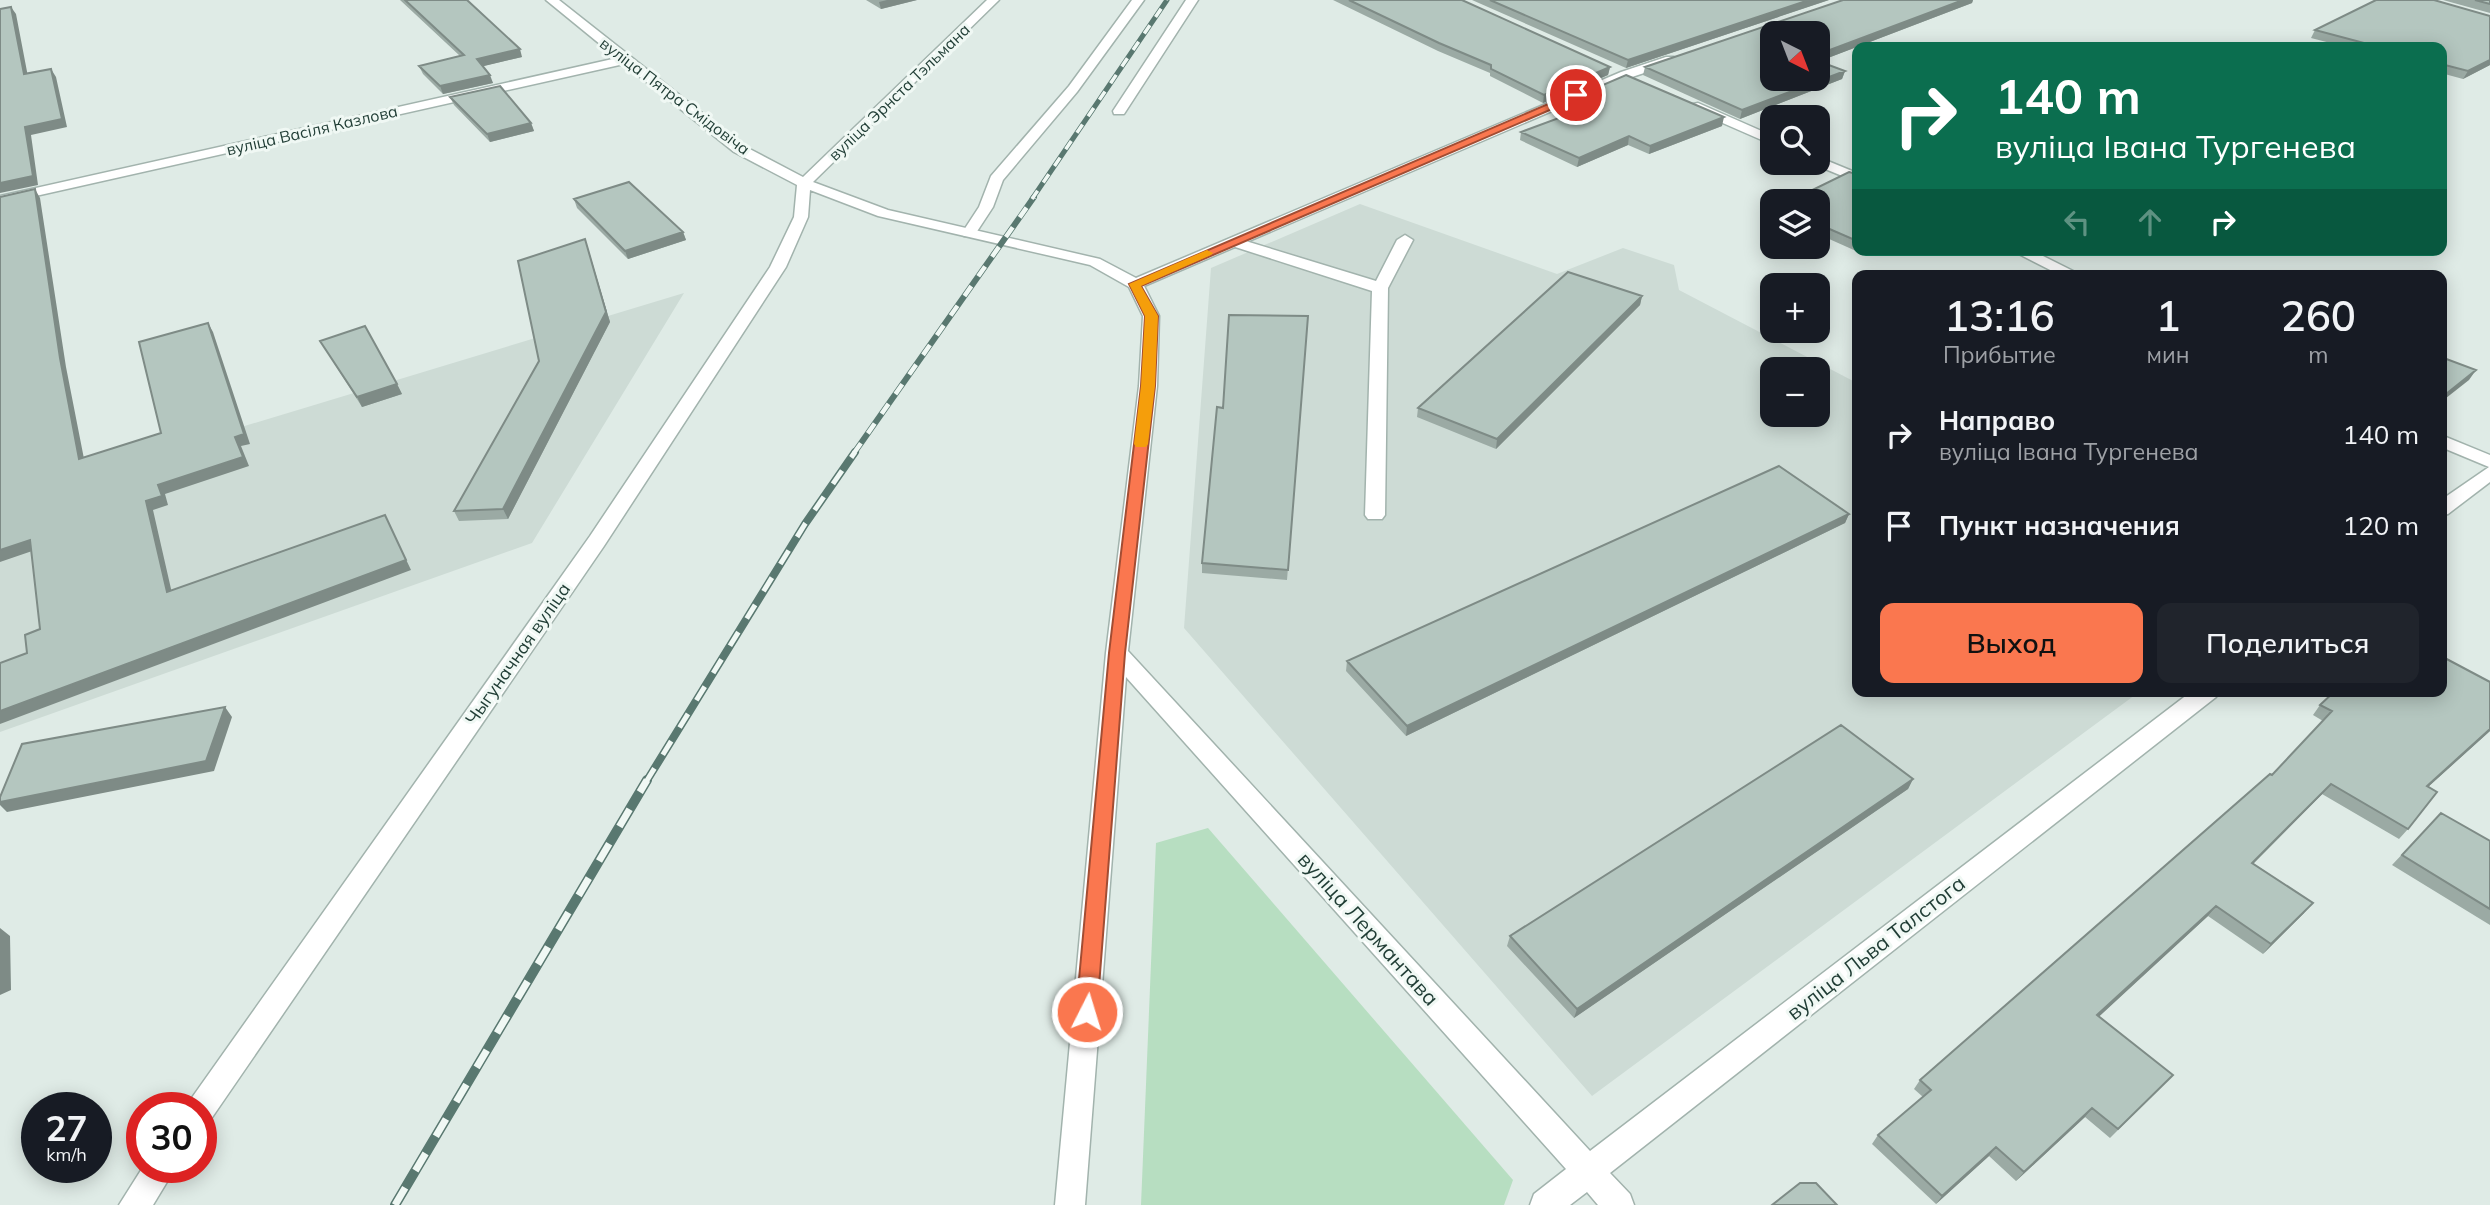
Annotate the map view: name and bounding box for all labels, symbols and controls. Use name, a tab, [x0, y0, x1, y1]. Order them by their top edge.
street label: вуліца Эрнста Тэльмана	[824, 19, 974, 165]
north arrow	[1760, 21, 1830, 91]
map controls	[1760, 21, 1830, 427]
street label: вуліца Пятра Смідовіча	[596, 33, 754, 159]
pin	[1546, 65, 1606, 125]
text: 140 m	[1995, 65, 2141, 126]
icon: right	[1880, 70, 1971, 161]
icon: arrive	[1557, 76, 1595, 114]
street label: вуліца Васіля Казлова	[224, 101, 400, 159]
button: search	[1760, 105, 1830, 175]
text: вуліца Івана Тургенева	[1995, 126, 2356, 166]
button: layers	[1760, 189, 1830, 259]
icon: left	[2058, 203, 2096, 241]
icon: ahead	[2131, 203, 2169, 241]
icon: right	[2204, 203, 2242, 241]
button: +	[1760, 273, 1830, 343]
text: 13:16	[1944, 289, 2055, 342]
text: 1	[2155, 289, 2181, 342]
text: 260	[2280, 289, 2356, 342]
text: Прибытие	[1943, 340, 2056, 369]
text: мин	[2147, 340, 2190, 369]
text: m	[2308, 340, 2328, 369]
button: −	[1760, 357, 1830, 427]
text: Направо	[1939, 404, 2055, 437]
icon: right	[1880, 416, 1918, 454]
text: 140 m	[2343, 418, 2419, 451]
text: вуліца Івана Тургенева	[1939, 437, 2199, 466]
icon: arrive	[1880, 507, 1918, 545]
text: Пункт назначения	[1939, 509, 2180, 542]
text: 120 m	[2343, 509, 2419, 542]
street label: Чыгуначная вуліца	[460, 578, 575, 729]
button: Выход	[1880, 603, 2143, 683]
button: Поделиться	[2157, 603, 2419, 683]
street label: вуліца Лермантава	[1293, 846, 1445, 1011]
street label: вуліца Льва Талстога	[1781, 869, 1970, 1025]
position arrow	[1050, 975, 1124, 1049]
speed limit sign: 30	[126, 1092, 217, 1183]
text: 27	[45, 1106, 88, 1150]
text: km/h	[46, 1143, 87, 1166]

